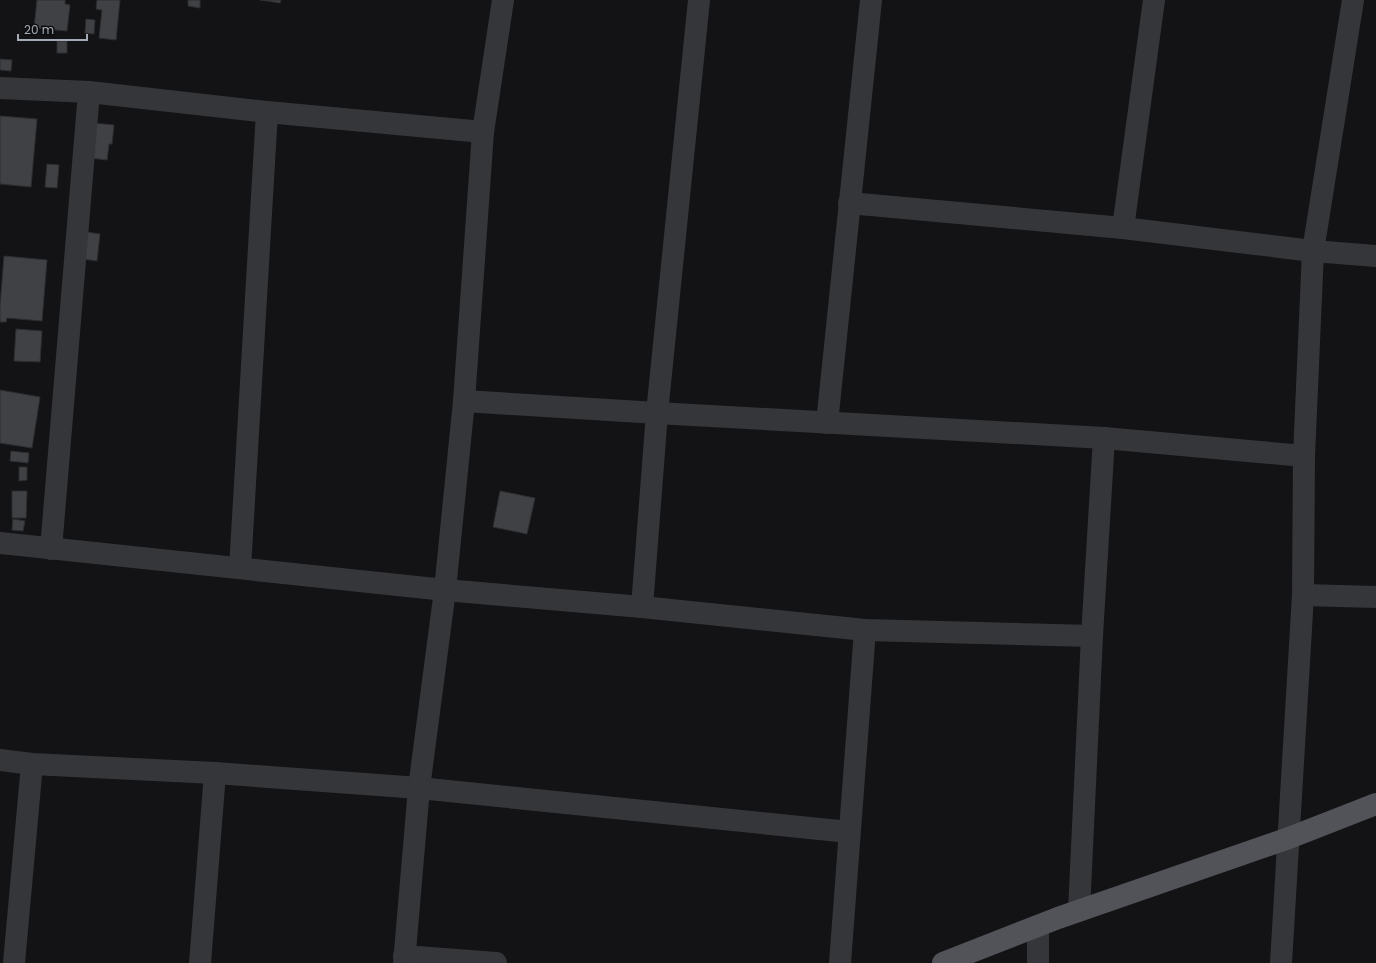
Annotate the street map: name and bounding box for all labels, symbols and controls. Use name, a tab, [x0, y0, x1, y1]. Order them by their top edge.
scale bar	[18, 16, 87, 42]
text: 20 m	[24, 21, 54, 38]

